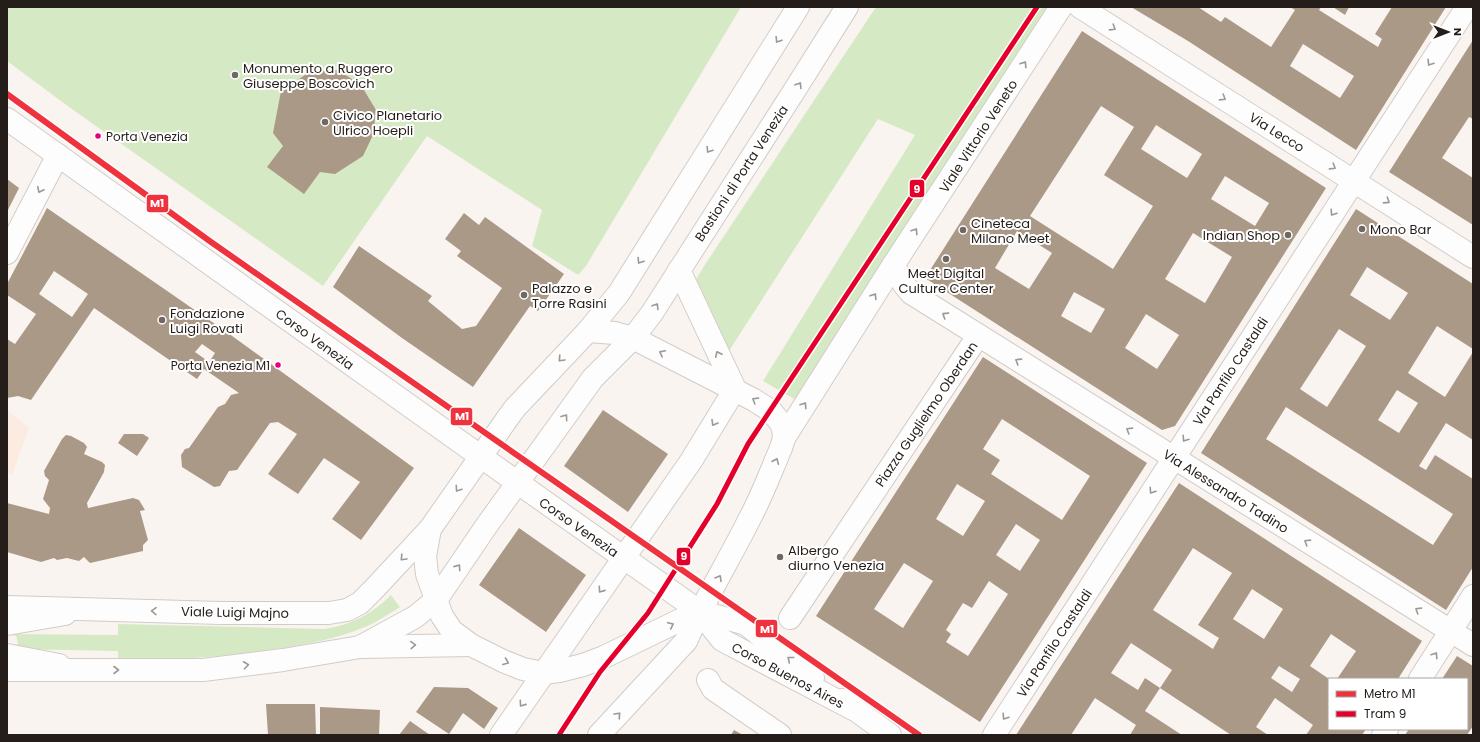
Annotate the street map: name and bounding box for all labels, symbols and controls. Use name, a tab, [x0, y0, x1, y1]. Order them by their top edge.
north arrow	[1428, 12, 1468, 52]
one-way arrow	[1109, 24, 1116, 31]
text: N	[1450, 28, 1466, 36]
one-way arrow	[775, 36, 782, 43]
place label: Monumento a Ruggero Giuseppe Boscovich	[243, 59, 393, 93]
one-way arrow	[1427, 59, 1435, 66]
one-way arrow	[1019, 61, 1026, 68]
marker: Monumento a Ruggero Giuseppe Boscovich	[230, 70, 240, 80]
street label: Viale Vittorio Veneto	[935, 76, 1022, 197]
one-way arrow	[794, 82, 801, 89]
one-way arrow	[1219, 93, 1226, 100]
street label: Bastioni di Porta Venezia	[690, 101, 793, 245]
place label: Civico Planetario Ulrico Hoepli	[333, 106, 442, 140]
street label: Via Lecco	[1245, 108, 1308, 157]
marker: Civico Planetario Ulrico Hoepli	[320, 117, 330, 127]
place label: Porta Venezia	[106, 128, 188, 145]
marker: Porta Venezia	[93, 131, 103, 141]
one-way arrow	[706, 146, 713, 153]
one-way arrow	[1329, 162, 1336, 170]
line badge: 9	[909, 179, 925, 198]
text: 9	[914, 181, 921, 197]
one-way arrow	[37, 186, 45, 193]
line badge: M1	[146, 194, 169, 213]
text: M1	[150, 195, 164, 211]
one-way arrow	[1383, 197, 1390, 204]
one-way arrow	[1330, 209, 1337, 216]
place label: Cineteca Milano Meet	[971, 214, 1050, 248]
place label: Mono Bar	[1370, 220, 1431, 239]
marker: Mono Bar	[1357, 224, 1367, 234]
marker: Cineteca Milano Meet	[958, 225, 968, 235]
place label: Indian Shop	[1203, 226, 1280, 245]
one-way arrow	[911, 229, 918, 236]
marker: Indian Shop	[1283, 230, 1293, 240]
marker: Meet Digital Culture Center	[941, 254, 951, 264]
one-way arrow	[637, 256, 644, 263]
place label: Meet Digital Culture Center	[898, 264, 994, 298]
place label: Palazzo e Torre Rasini	[532, 279, 607, 313]
marker: Palazzo e Torre Rasini	[519, 290, 529, 300]
one-way arrow	[870, 293, 877, 300]
one-way arrow	[651, 303, 659, 310]
place label: Fondazione Luigi Rovati	[170, 304, 245, 338]
street label: Corso Venezia	[272, 304, 358, 374]
one-way arrow	[942, 313, 949, 320]
street label: Via Panfilo Castaldi	[1188, 313, 1273, 429]
marker: Fondazione Luigi Rovati	[157, 315, 167, 325]
street label: Piazza Guglielmo Oberdan	[871, 338, 982, 491]
one-way arrow	[659, 350, 667, 358]
one-way arrow	[715, 351, 723, 358]
one-way arrow	[558, 354, 566, 362]
place label: Porta Venezia M1	[171, 357, 270, 374]
one-way arrow	[1015, 359, 1022, 366]
marker: Porta Venezia M1	[273, 360, 283, 370]
one-way arrow	[752, 398, 759, 405]
one-way arrow	[800, 402, 807, 409]
line badge: M1	[450, 407, 473, 426]
text: M1	[455, 408, 469, 424]
one-way arrow	[560, 414, 568, 421]
one-way arrow	[712, 419, 719, 426]
one-way arrow	[1126, 428, 1133, 435]
one-way arrow	[1183, 435, 1190, 442]
street label: Via Alessandro Tadino	[1159, 445, 1292, 538]
one-way arrow	[771, 458, 779, 465]
one-way arrow	[456, 484, 463, 491]
one-way arrow	[1149, 487, 1157, 494]
street label: Corso Venezia	[535, 493, 622, 562]
one-way arrow	[1305, 539, 1312, 546]
place label: Albergo diurno Venezia	[788, 541, 884, 575]
line badge: 9	[676, 547, 691, 566]
text: 9	[681, 548, 688, 564]
marker: Albergo diurno Venezia	[775, 552, 785, 562]
one-way arrow	[400, 553, 408, 561]
one-way arrow	[453, 565, 460, 572]
one-way arrow	[714, 575, 721, 582]
street label: Via Panfilo Castaldi	[1012, 585, 1097, 701]
one-way arrow	[598, 586, 606, 593]
street label: Viale Luigi Majno	[181, 602, 289, 623]
one-way arrow	[151, 607, 157, 615]
one-way arrow	[1415, 608, 1422, 615]
line badge: M1	[755, 619, 778, 638]
text: M1	[760, 621, 774, 637]
one-way arrow	[667, 622, 674, 630]
street label: Corso Buenos Aires	[728, 638, 847, 713]
one-way arrow	[410, 641, 416, 650]
one-way arrow	[1430, 652, 1438, 659]
one-way arrow	[787, 656, 794, 663]
one-way arrow	[503, 658, 510, 666]
one-way arrow	[243, 660, 249, 669]
one-way arrow	[113, 666, 119, 674]
legend	[1328, 678, 1468, 730]
text: Metro M1	[1364, 685, 1416, 702]
one-way arrow	[519, 700, 527, 707]
text: Tram 9	[1364, 705, 1406, 722]
one-way arrow	[613, 712, 620, 720]
one-way arrow	[1003, 713, 1010, 720]

